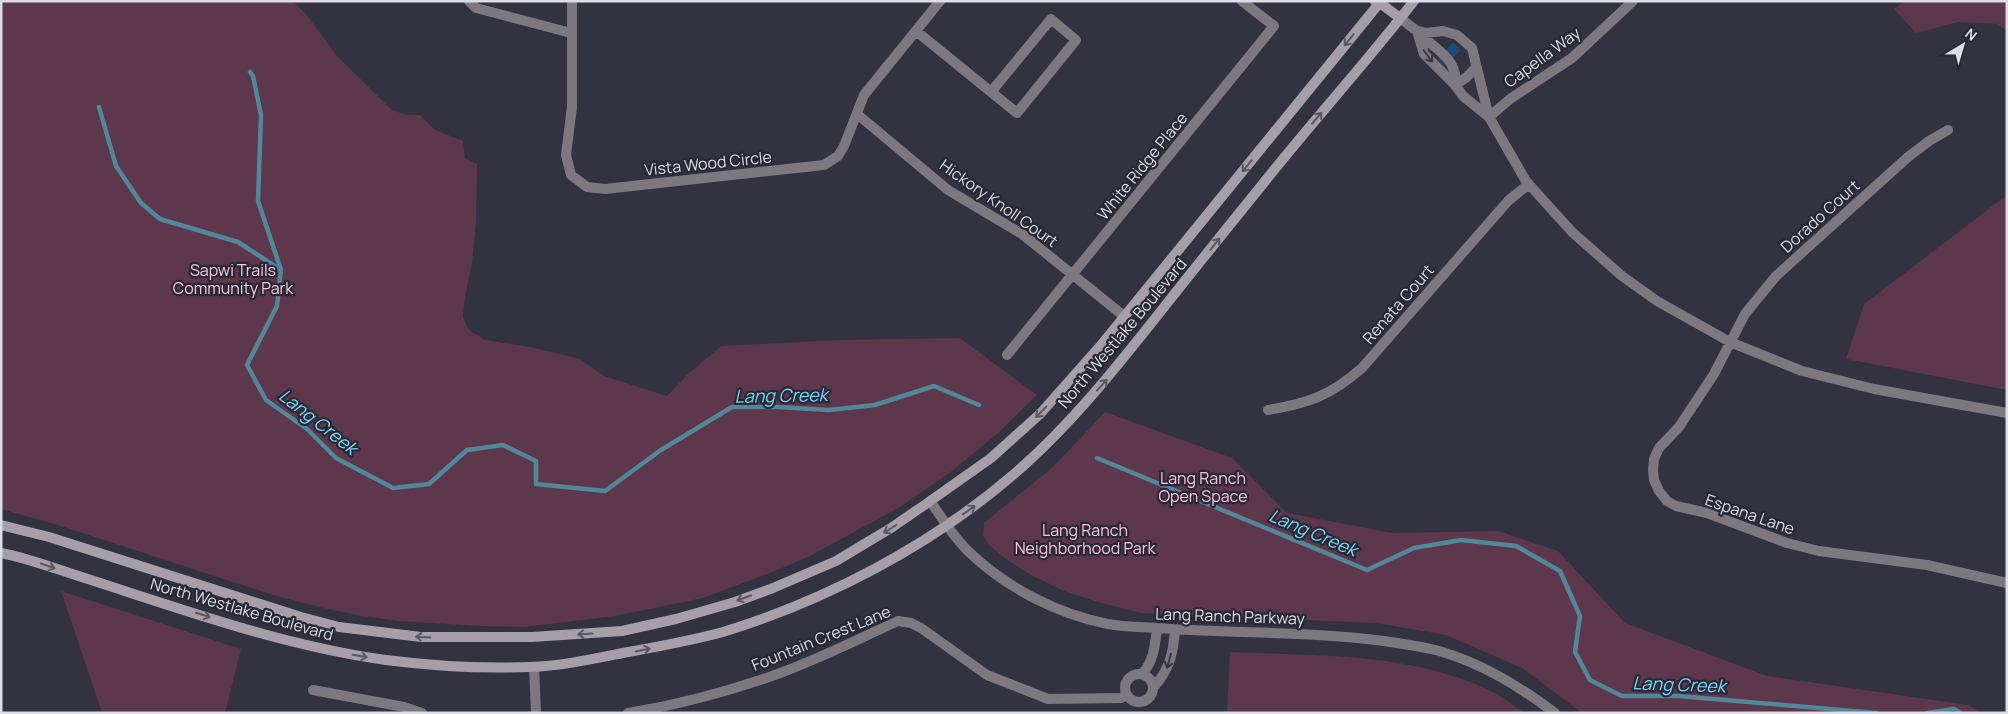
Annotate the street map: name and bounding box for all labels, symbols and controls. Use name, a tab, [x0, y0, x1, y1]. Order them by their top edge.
north arrow	[1938, 20, 1988, 70]
street label: Capella Way	[1499, 21, 1585, 92]
text: N	[1961, 24, 1981, 45]
one-way arrow	[1344, 34, 1355, 47]
one-way arrow	[1422, 50, 1433, 63]
street label: White Ridge Place	[1092, 108, 1192, 224]
one-way arrow	[1312, 111, 1323, 124]
street label: Vista Wood Circle	[643, 145, 773, 181]
street label: Hickory Knoll Court	[935, 154, 1063, 252]
one-way arrow	[1241, 160, 1252, 173]
street label: Dorado Court	[1776, 175, 1864, 257]
one-way arrow	[1210, 238, 1221, 251]
street label: North Westlake Boulevard	[1053, 253, 1191, 413]
park label: Sapwi Trails Community Park	[173, 259, 294, 299]
street label: Renata Court	[1357, 260, 1439, 348]
one-way arrow	[1096, 378, 1108, 391]
water label: Lang Creek	[734, 382, 831, 408]
water label: Lang Creek	[274, 383, 365, 461]
one-way arrow	[1035, 405, 1047, 418]
park label: Lang Ranch Open Space	[1158, 467, 1248, 507]
street label: Espana Lane	[1702, 488, 1798, 540]
water label: Lang Creek	[1266, 503, 1364, 563]
one-way arrow	[962, 504, 975, 515]
park label: Lang Ranch Neighborhood Park	[1015, 519, 1156, 559]
one-way arrow	[883, 524, 897, 534]
one-way arrow	[40, 562, 55, 571]
street label: North Westlake Boulevard	[148, 572, 336, 646]
one-way arrow	[736, 594, 752, 604]
street label: Fountain Crest Lane	[748, 600, 894, 676]
street label: Lang Ranch Parkway	[1155, 602, 1306, 630]
one-way arrow	[194, 611, 210, 621]
one-way arrow	[578, 629, 594, 638]
one-way arrow	[415, 632, 431, 641]
one-way arrow	[635, 644, 651, 654]
one-way arrow	[352, 651, 368, 661]
one-way arrow	[1164, 653, 1174, 669]
water label: Lang Creek	[1632, 670, 1729, 698]

